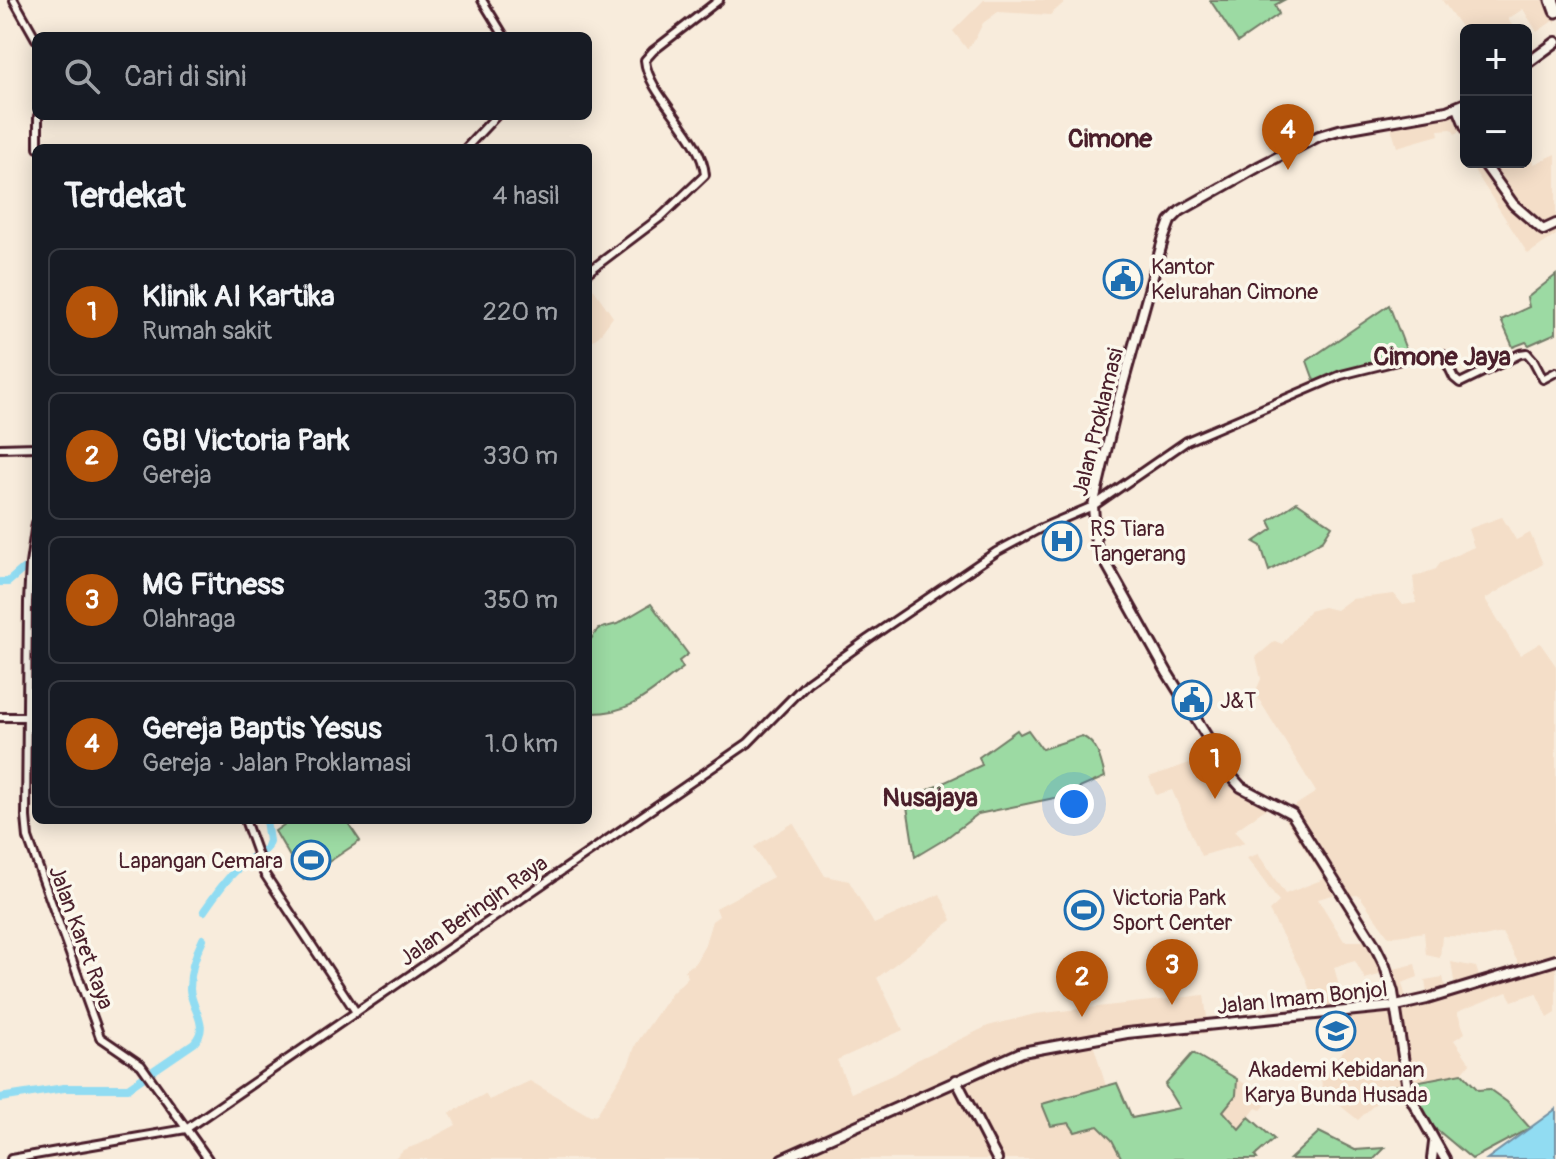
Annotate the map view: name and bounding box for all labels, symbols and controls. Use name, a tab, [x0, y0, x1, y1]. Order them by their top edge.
map controls	[1460, 24, 1532, 168]
button: +	[1460, 24, 1532, 96]
search box	[32, 32, 592, 120]
icon: search	[60, 54, 104, 98]
text: Cari di sini	[124, 58, 246, 95]
button: −	[1460, 96, 1532, 168]
pin: 4	[1262, 104, 1314, 170]
district label: Cimone	[1068, 123, 1153, 155]
text: Terdekat	[64, 175, 185, 218]
text: 4 hasil	[493, 180, 560, 212]
place label: Kantor Kelurahan Cimone	[1151, 253, 1318, 306]
public building icon: Kantor Kelurahan Cimone	[1102, 258, 1144, 300]
text: Klinik AI Kartika	[142, 278, 335, 315]
text: 1	[87, 296, 97, 328]
text: 220 m	[482, 296, 558, 328]
text: Rumah sakit	[142, 315, 272, 347]
district label: Cimone Jaya	[1373, 341, 1511, 373]
street label: Jalan Proklamasi	[1066, 345, 1130, 499]
text: GBI Victoria Park	[142, 422, 350, 459]
text: 2	[85, 440, 99, 472]
text: 330 m	[482, 440, 558, 472]
text: Gereja	[142, 459, 212, 491]
place label: RS Tiara Tangerang	[1090, 515, 1186, 568]
hospital icon: RS Tiara Tangerang	[1041, 520, 1083, 562]
text: MG Fitness	[142, 566, 284, 603]
text: 3	[85, 584, 99, 616]
text: 350 m	[483, 584, 558, 616]
text: Olahraga	[142, 603, 236, 635]
public building icon: J&T	[1171, 679, 1213, 721]
place label: J&T	[1220, 687, 1257, 715]
text: Gereja Baptis Yesus	[142, 710, 382, 747]
text: 4	[84, 728, 100, 760]
text: 1.0 km	[485, 728, 558, 760]
pin: 1	[1189, 733, 1241, 799]
text: Gereja · Jalan Proklamasi	[142, 747, 411, 779]
district label: Nusajaya	[882, 782, 978, 814]
your location	[1054, 784, 1094, 824]
sports icon: Lapangan Cemara	[290, 839, 332, 881]
place label: Lapangan Cemara	[118, 847, 283, 875]
street label: Jalan Beringin Raya	[394, 849, 553, 972]
street label: Jalan Karet Raya	[42, 862, 120, 1013]
place label: Victoria Park Sport Center	[1112, 884, 1232, 937]
sports icon: Victoria Park Sport Center	[1063, 889, 1105, 931]
pin: 3	[1146, 939, 1198, 1005]
pin: 2	[1056, 951, 1108, 1017]
street label: Jalan Imam Bonjol	[1215, 975, 1389, 1021]
school or university icon: Akademi Kebidanan Karya Bunda Husada	[1315, 1010, 1357, 1052]
place label: Akademi Kebidanan Karya Bunda Husada	[1244, 1056, 1428, 1109]

